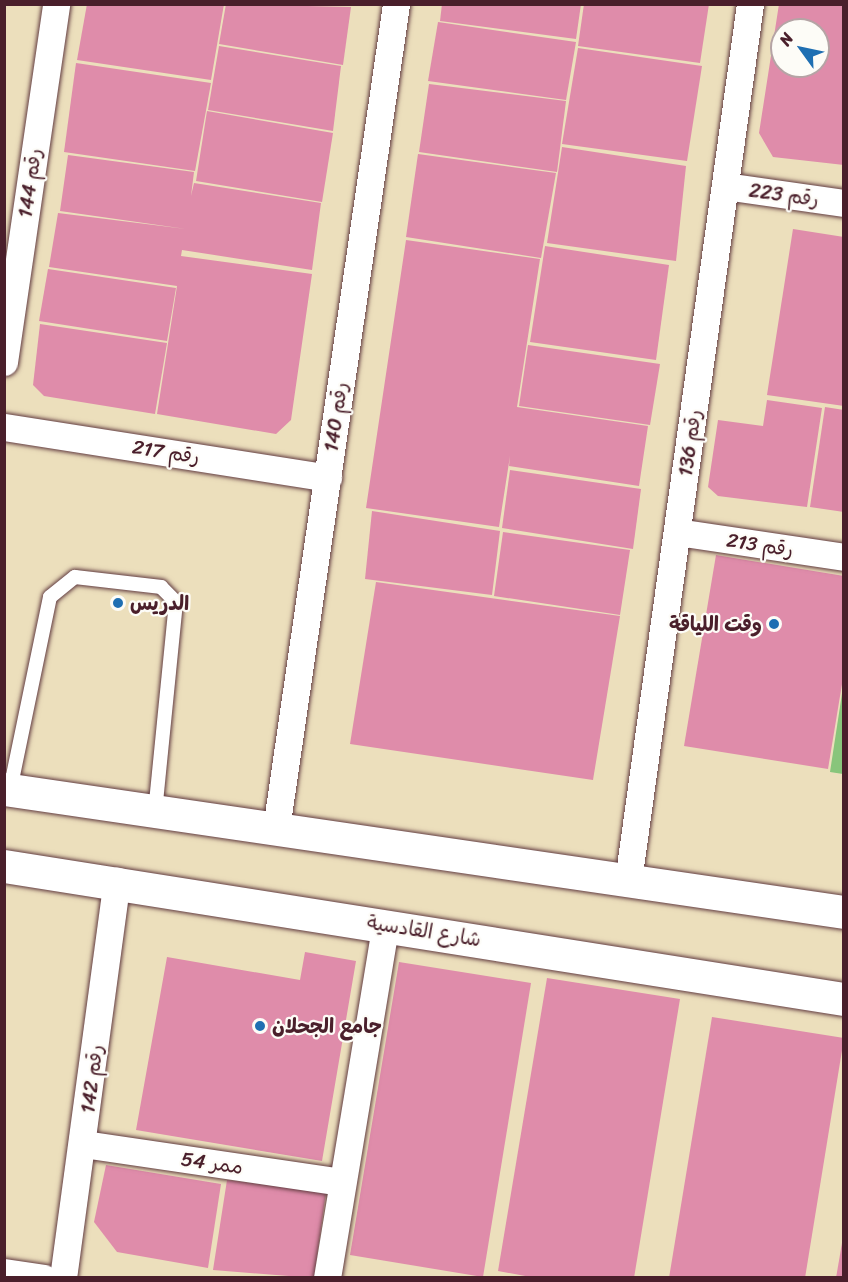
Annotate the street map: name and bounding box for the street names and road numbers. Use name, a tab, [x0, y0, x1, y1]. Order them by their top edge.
street label: رقم 144	[13, 147, 47, 219]
street label: رقم 223	[747, 178, 821, 212]
street label: رقم 140	[319, 381, 353, 453]
street label: رقم 136	[673, 408, 707, 478]
street label: رقم 217	[131, 435, 201, 469]
street label: رقم 213	[725, 528, 795, 562]
street label: شارع القادسية	[365, 910, 483, 952]
street label: رقم 142	[76, 1043, 108, 1115]
street label: ممر 54	[179, 1147, 245, 1179]

